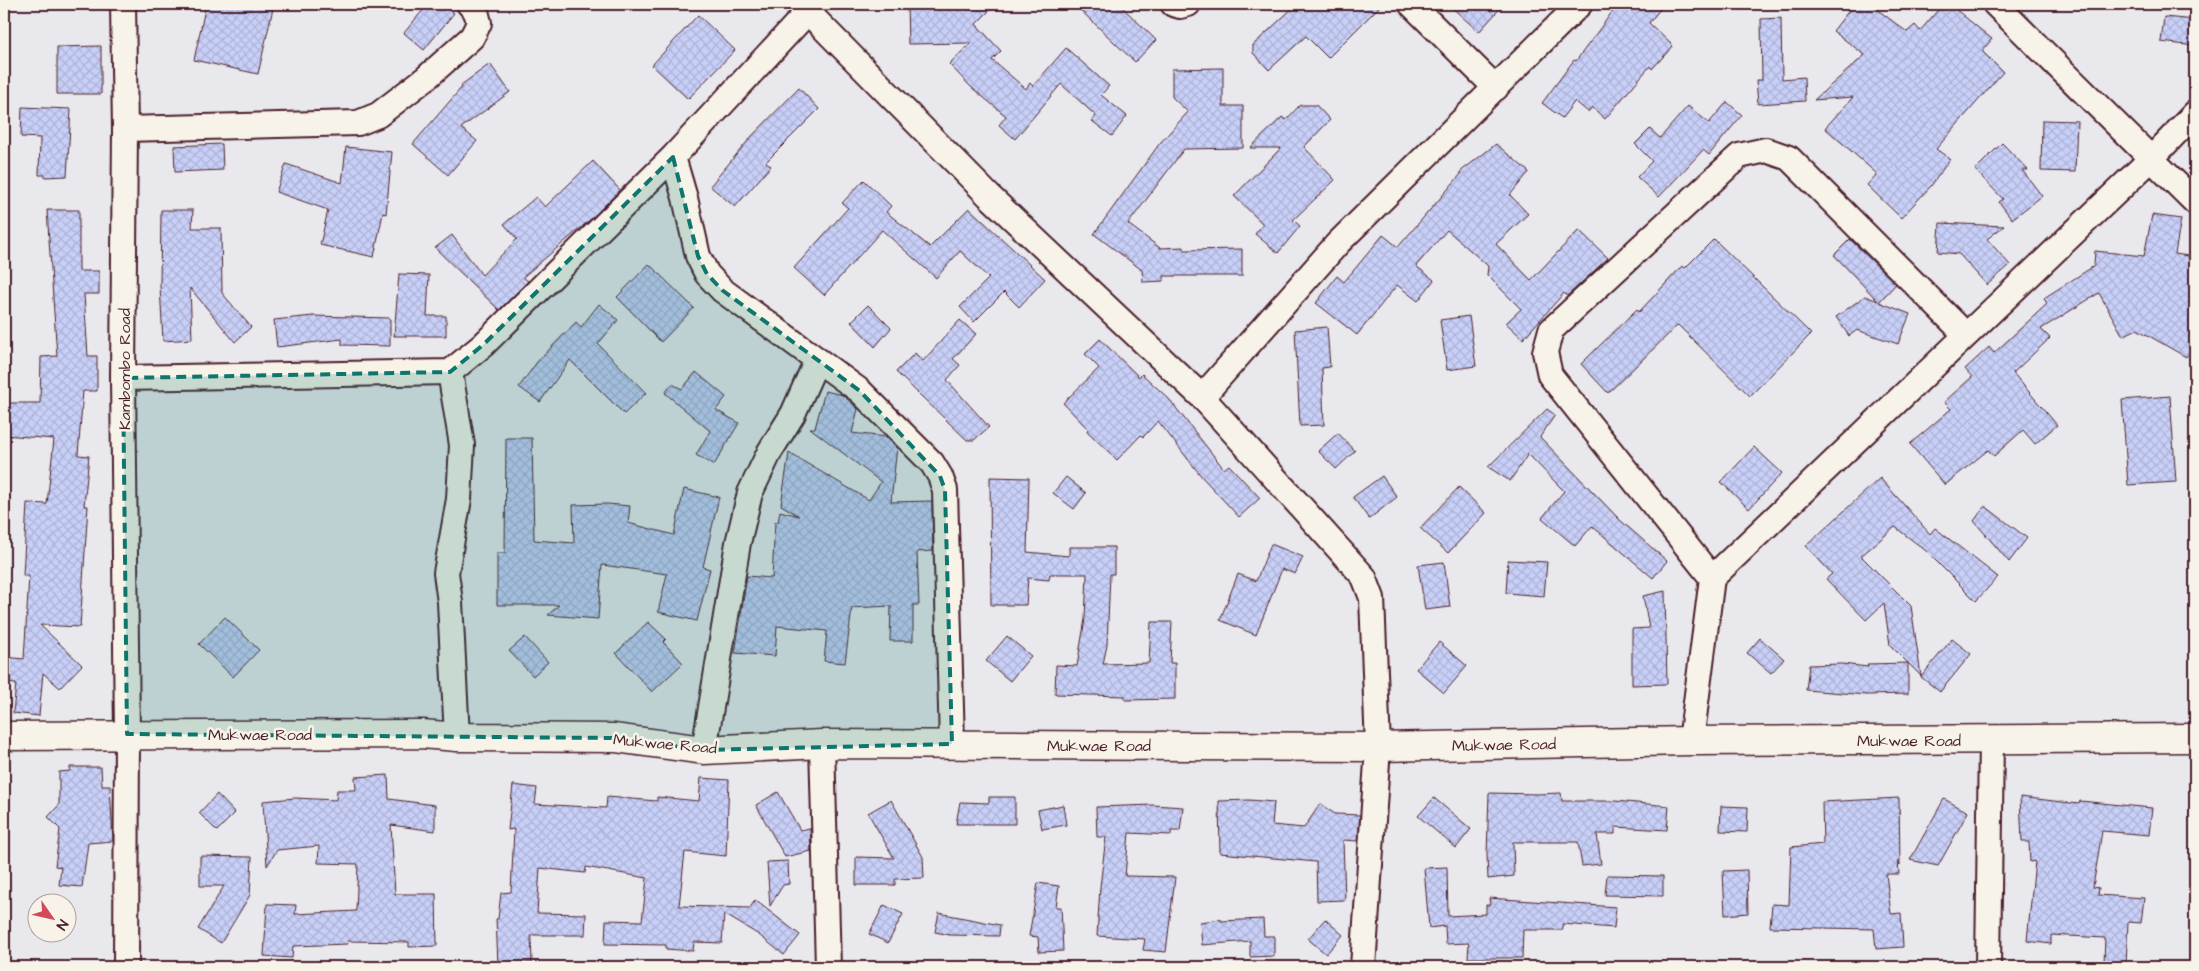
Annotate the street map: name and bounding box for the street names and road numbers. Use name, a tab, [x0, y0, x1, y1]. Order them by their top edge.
street label: Kambombo Road	[114, 308, 136, 430]
street label: Mukwae Road	[208, 724, 312, 746]
street label: Mukwae Road	[612, 729, 718, 759]
street label: Mukwae Road	[1857, 730, 1961, 752]
street label: Mukwae Road	[1452, 733, 1556, 757]
street label: Mukwae Road	[1047, 735, 1151, 757]

